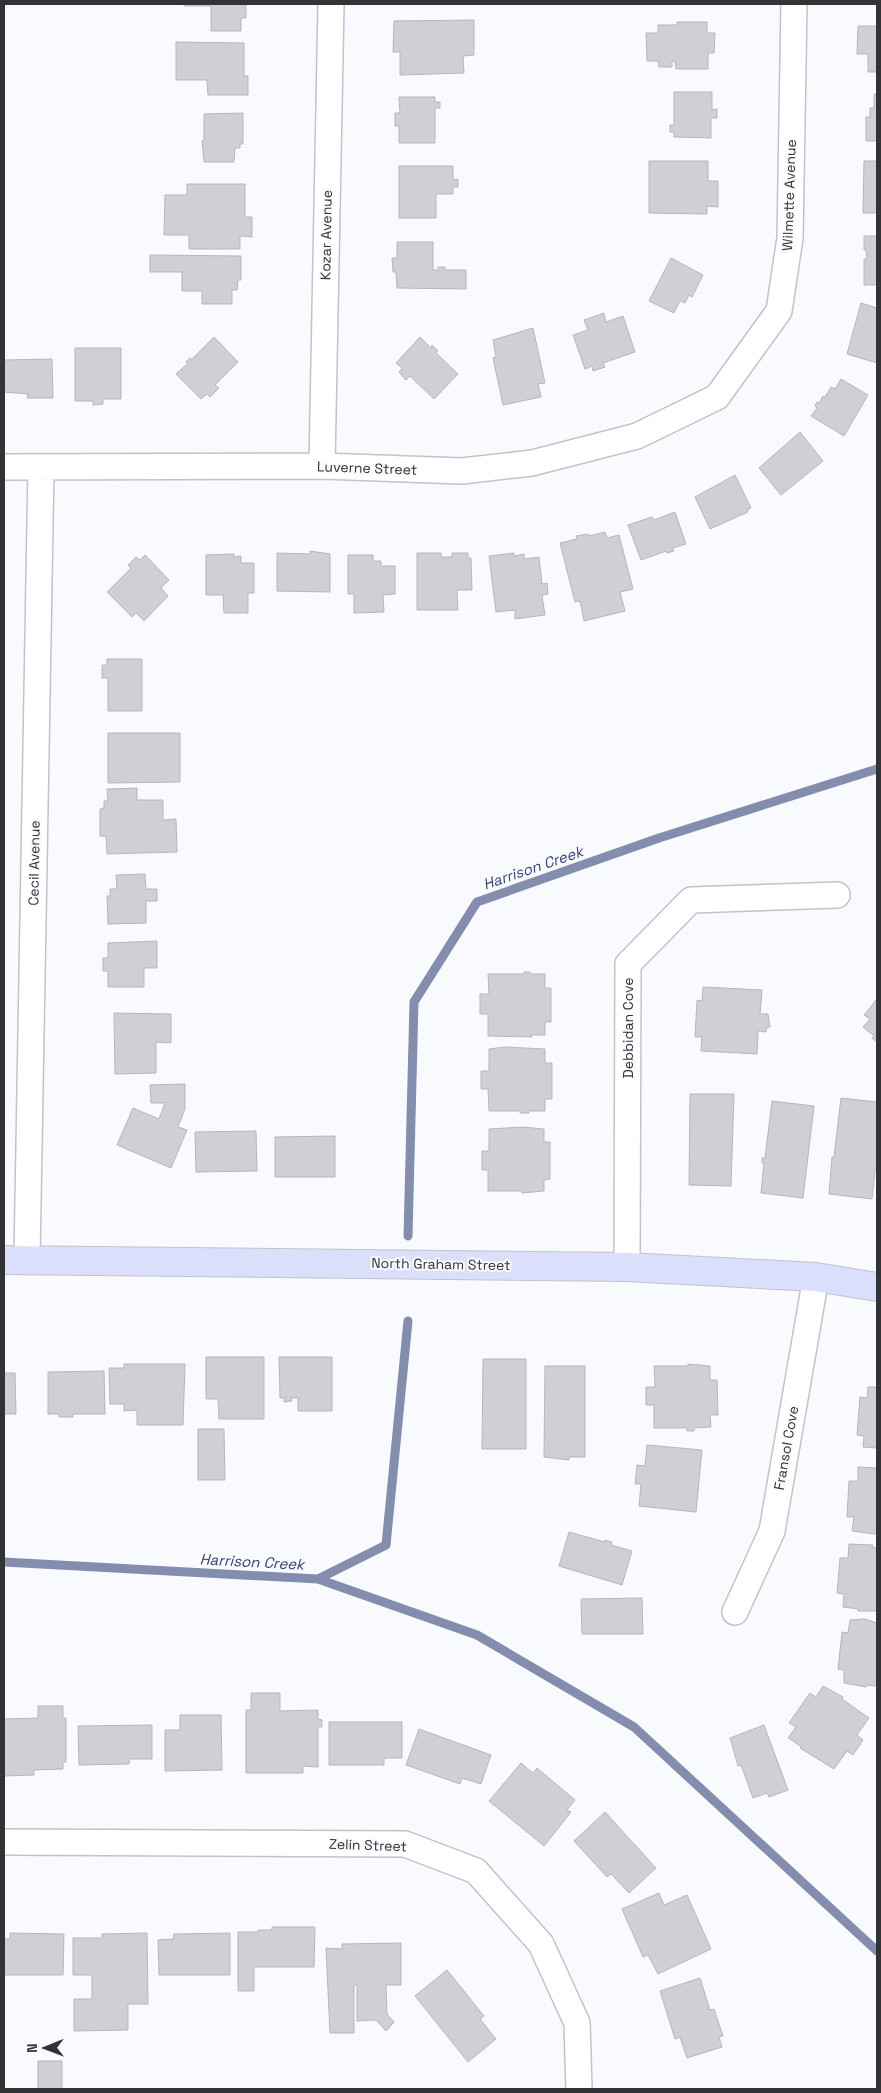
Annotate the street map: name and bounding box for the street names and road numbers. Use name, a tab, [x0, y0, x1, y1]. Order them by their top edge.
street label: Wilmette Avenue	[778, 139, 800, 251]
street label: Kozar Avenue	[316, 190, 336, 280]
street label: Luverne Street	[317, 457, 417, 479]
street label: Cecil Avenue	[24, 820, 44, 906]
street label: Debbidan Cove	[619, 977, 637, 1079]
street label: North Graham Street	[371, 1254, 511, 1274]
street label: Fransol Cove	[770, 1404, 802, 1492]
street label: Zelin Street	[329, 1835, 407, 1855]

